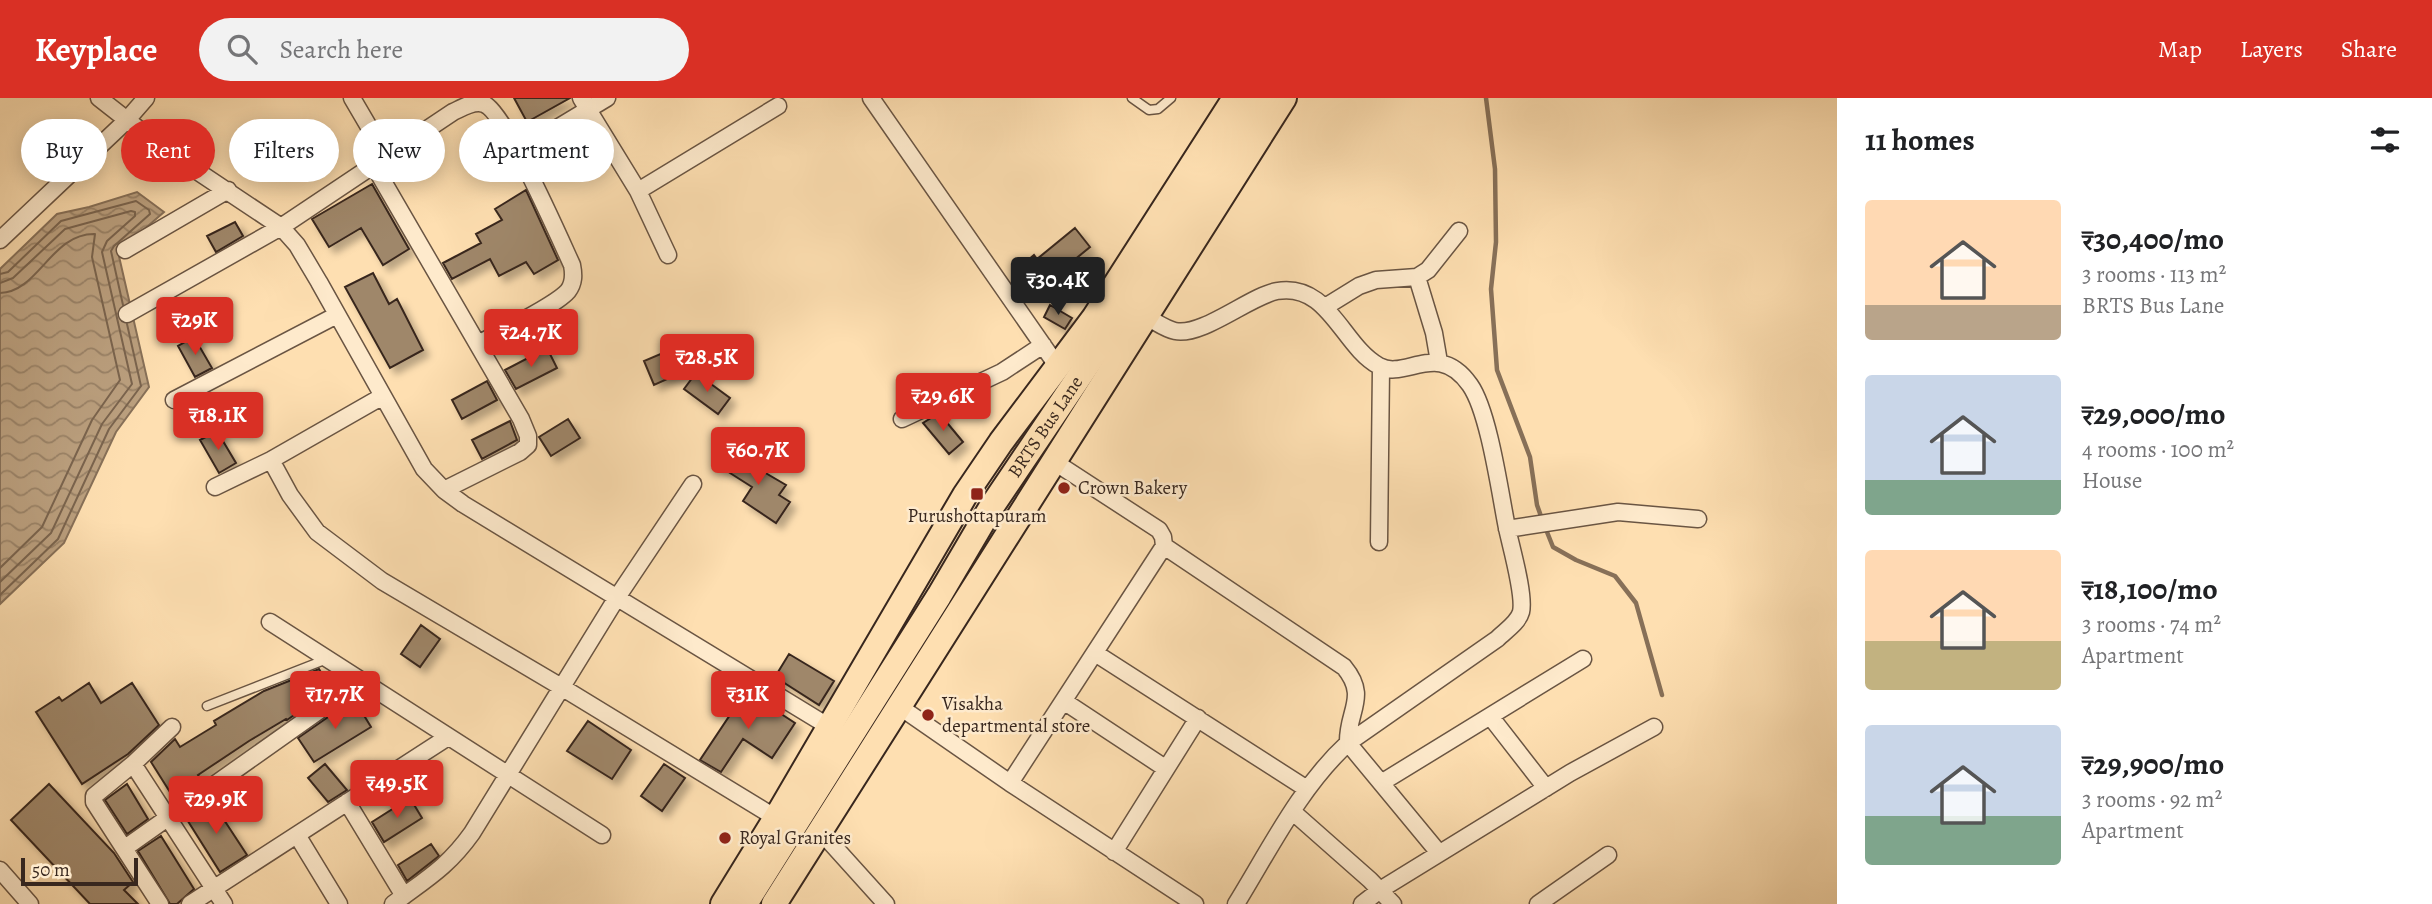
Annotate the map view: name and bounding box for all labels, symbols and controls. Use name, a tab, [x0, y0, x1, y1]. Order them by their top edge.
search box	[199, 18, 689, 81]
text: Keyplace	[35, 27, 157, 72]
icon: search	[223, 30, 261, 68]
text: Search here	[279, 32, 403, 67]
text: Map	[2158, 33, 2202, 65]
text: Layers	[2240, 33, 2303, 65]
text: Share	[2341, 33, 2397, 65]
chip: Buy	[21, 119, 107, 182]
chip: Rent	[121, 119, 215, 182]
chip: Filters	[229, 119, 339, 182]
chip: New	[353, 119, 445, 182]
chip: Apartment	[459, 119, 614, 182]
text: 11 homes	[1865, 120, 1975, 160]
icon: filters	[2366, 121, 2404, 159]
text: ₹30,400/mo	[2082, 219, 2224, 259]
icon: home	[1921, 228, 2005, 312]
pin: ₹30.4K	[1001, 258, 1115, 317]
text: 3 rooms · 113 m²	[2082, 259, 2226, 290]
text: ₹30.4K	[1027, 264, 1089, 295]
text: BRTS Bus Lane	[2082, 290, 2224, 321]
pin: ₹29K	[154, 298, 236, 357]
text: ₹29K	[172, 304, 218, 335]
pin: ₹24.7K	[474, 310, 588, 369]
text: ₹24.7K	[500, 316, 562, 347]
pin: ₹28.5K	[650, 334, 764, 394]
text: ₹28.5K	[676, 341, 738, 372]
street label: BRTS Bus Lane	[1002, 371, 1089, 483]
pin: ₹29.6K	[886, 374, 1000, 433]
text: ₹29.6K	[912, 380, 974, 411]
pin: ₹18.1K	[161, 392, 275, 452]
text: ₹29,000/mo	[2082, 394, 2225, 434]
text: ₹18.1K	[189, 399, 247, 430]
icon: home	[1921, 403, 2005, 487]
pin: ₹60.7K	[701, 428, 815, 487]
text: ₹60.7K	[727, 434, 789, 465]
text: 4 rooms · 100 m²	[2082, 434, 2234, 465]
text: House	[2082, 465, 2142, 496]
place label: Crown Bakery	[1078, 475, 1188, 501]
marker: Crown Bakery	[1056, 480, 1072, 496]
marker: Purushottapuram	[969, 486, 985, 502]
place label: Purushottapuram	[907, 503, 1047, 529]
text: ₹18,100/mo	[2082, 569, 2218, 609]
icon: home	[1921, 578, 2005, 662]
text: 3 rooms · 74 m²	[2082, 609, 2221, 640]
text: Apartment	[2082, 640, 2184, 671]
pin: ₹17.7K	[278, 672, 392, 731]
pin: ₹31K	[707, 672, 789, 731]
text: ₹17.7K	[306, 678, 364, 709]
text: ₹31K	[727, 678, 769, 709]
place label: Visakha departmental store	[941, 691, 1090, 739]
marker: Visakha departmental store	[920, 707, 936, 723]
text: ₹29,900/mo	[2082, 744, 2224, 784]
icon: home	[1921, 753, 2005, 837]
pin: ₹49.5K	[340, 760, 454, 820]
text: ₹49.5K	[366, 767, 428, 798]
pin: ₹29.9K	[159, 776, 273, 836]
text: ₹29.9K	[185, 783, 247, 814]
text: 3 rooms · 92 m²	[2082, 784, 2222, 815]
text: Apartment	[2082, 815, 2184, 846]
place label: Royal Granites	[739, 825, 851, 851]
marker: Royal Granites	[717, 830, 733, 846]
scale bar	[21, 855, 138, 887]
text: 50 m	[32, 857, 70, 883]

